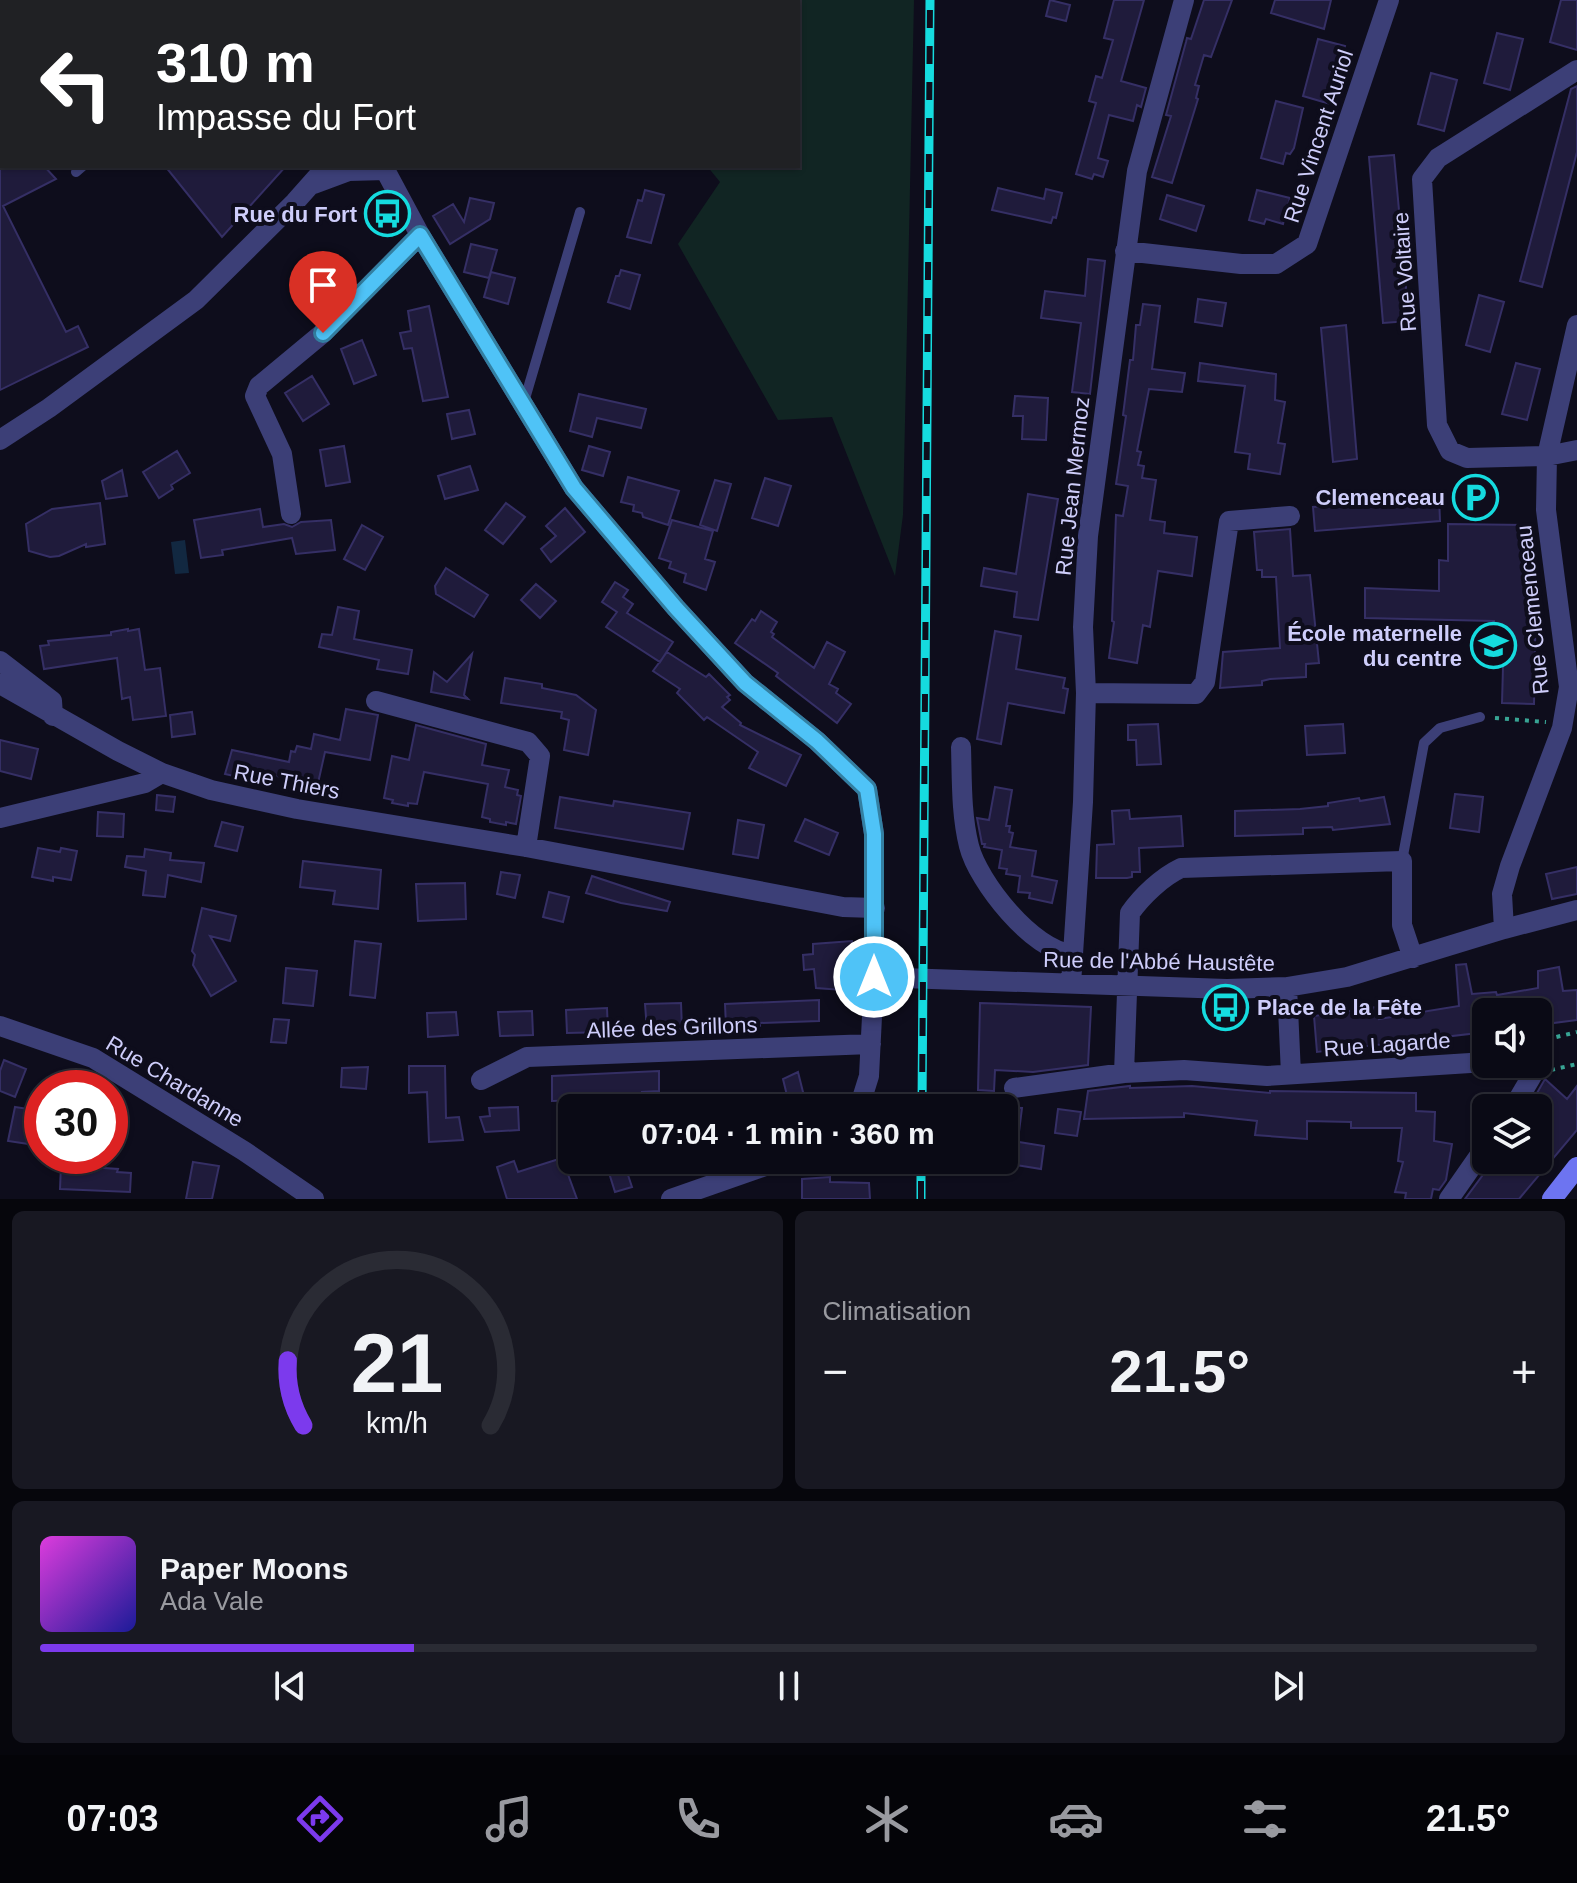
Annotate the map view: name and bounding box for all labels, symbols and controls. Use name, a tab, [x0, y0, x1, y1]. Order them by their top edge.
text: 310 m	[156, 31, 315, 94]
icon: left	[24, 32, 128, 136]
street label: Rue Vincent Auriol	[1279, 46, 1358, 226]
text: Impasse du Fort	[156, 97, 416, 138]
bus stop icon: Rue du Fort	[364, 190, 412, 238]
place label: Rue du Fort	[234, 202, 358, 227]
street label: Rue Voltaire	[1388, 211, 1421, 333]
pin	[289, 251, 357, 333]
icon: arrive	[301, 263, 345, 307]
street label: Rue Jean Mermoz	[1051, 395, 1094, 577]
parking icon: Clemenceau	[1452, 473, 1500, 521]
place label: Clemenceau	[1315, 485, 1445, 510]
street label: Rue Clemenceau	[1511, 524, 1554, 696]
place label: École maternelle du centre	[1287, 621, 1462, 671]
school or university icon: École maternelle du centre	[1469, 622, 1517, 670]
street label: Rue Thiers	[232, 759, 342, 804]
position arrow	[832, 935, 916, 1019]
street label: Rue de l'Abbé Haustête	[1043, 947, 1275, 976]
bus stop icon: Place de la Fête	[1202, 983, 1250, 1031]
place label: Place de la Fête	[1257, 995, 1422, 1020]
map controls	[1472, 998, 1552, 1174]
button: sound	[1472, 998, 1552, 1078]
street label: Allée des Grillons	[586, 1012, 758, 1043]
street label: Rue Lagarde	[1323, 1028, 1451, 1061]
street label: Rue Chardanne	[102, 1031, 248, 1132]
speed limit sign: 30	[24, 1070, 128, 1174]
button: layers	[1472, 1094, 1552, 1174]
text: 07:04 · 1 min · 360 m	[641, 1117, 935, 1150]
text: Climatisation	[823, 1296, 971, 1326]
text: 21	[351, 1317, 444, 1410]
text: 21.5°	[1109, 1338, 1250, 1405]
text: −	[823, 1347, 848, 1396]
text: +	[1511, 1347, 1537, 1396]
text: km/h	[366, 1407, 428, 1439]
text: Paper Moons	[160, 1552, 348, 1585]
text: Ada Vale	[160, 1586, 264, 1616]
icon: previous	[268, 1664, 312, 1708]
icon: pause	[767, 1664, 811, 1708]
icon: next	[1266, 1664, 1310, 1708]
icon: directions	[292, 1791, 348, 1847]
icon: music	[481, 1791, 537, 1847]
icon: phone	[670, 1791, 726, 1847]
icon: climate	[859, 1791, 915, 1847]
icon: car	[1048, 1791, 1104, 1847]
icon: filters	[1237, 1791, 1293, 1847]
text: 07:03	[67, 1798, 159, 1839]
text: 21.5°	[1426, 1798, 1510, 1839]

